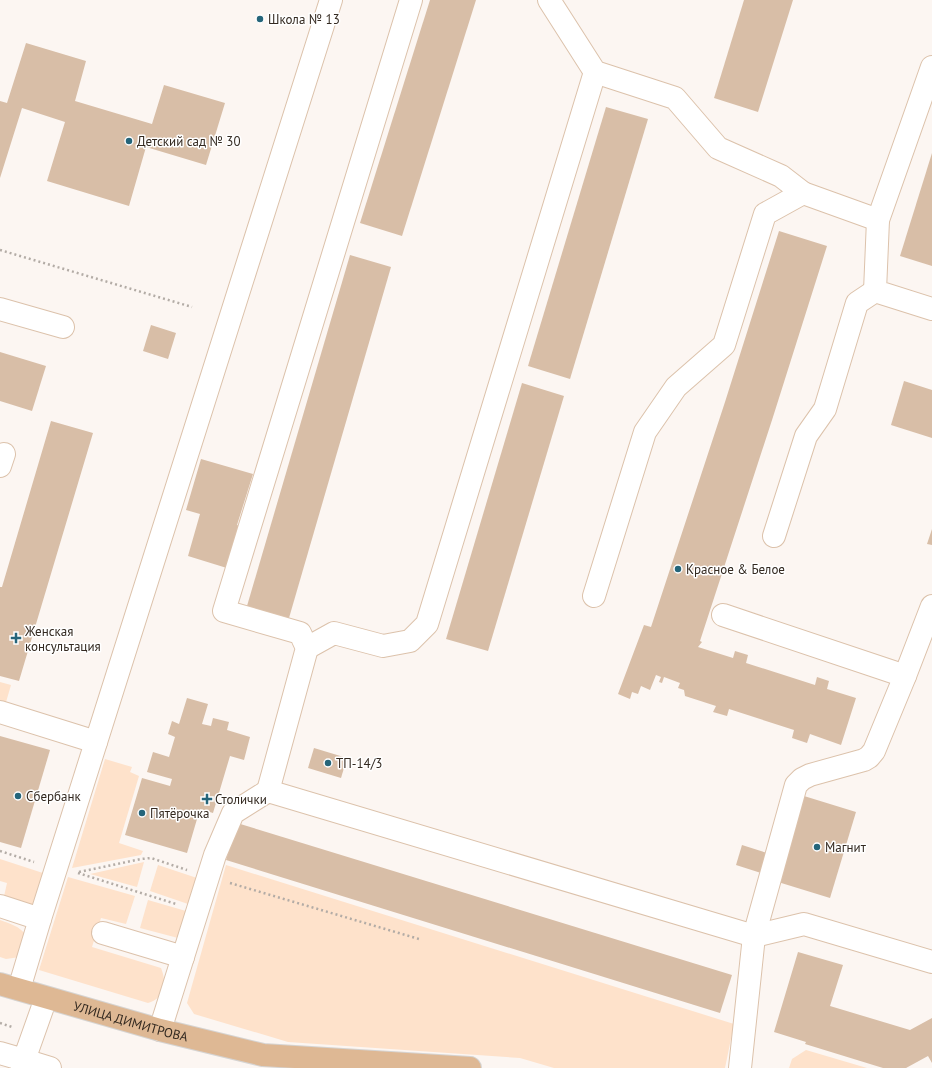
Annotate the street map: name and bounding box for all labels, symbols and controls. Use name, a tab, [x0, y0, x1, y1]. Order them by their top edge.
place label: Школа № 13	[268, 11, 340, 28]
marker: Школа № 13	[255, 14, 265, 24]
place label: Детский сад № 30	[137, 133, 240, 150]
marker: Детский сад № 30	[124, 136, 134, 146]
place label: Красное & Белое	[686, 561, 785, 578]
marker: Красное & Белое	[673, 564, 683, 574]
place label: Женская консультация	[24, 623, 101, 655]
marker: Женская консультация	[10, 632, 22, 644]
place label: ТП-14/3	[336, 755, 382, 772]
marker: ТП-14/3	[323, 758, 333, 768]
place label: Сбербанк	[26, 788, 81, 805]
marker: Сбербанк	[13, 791, 23, 801]
place label: Столички	[215, 791, 267, 808]
marker: Столички	[202, 794, 212, 804]
place label: Пятёрочка	[150, 805, 209, 822]
marker: Пятёрочка	[137, 808, 147, 818]
place label: Магнит	[825, 839, 867, 856]
marker: Магнит	[812, 842, 822, 852]
street label: УЛИЦА ДИМИТРОВА	[72, 998, 190, 1046]

